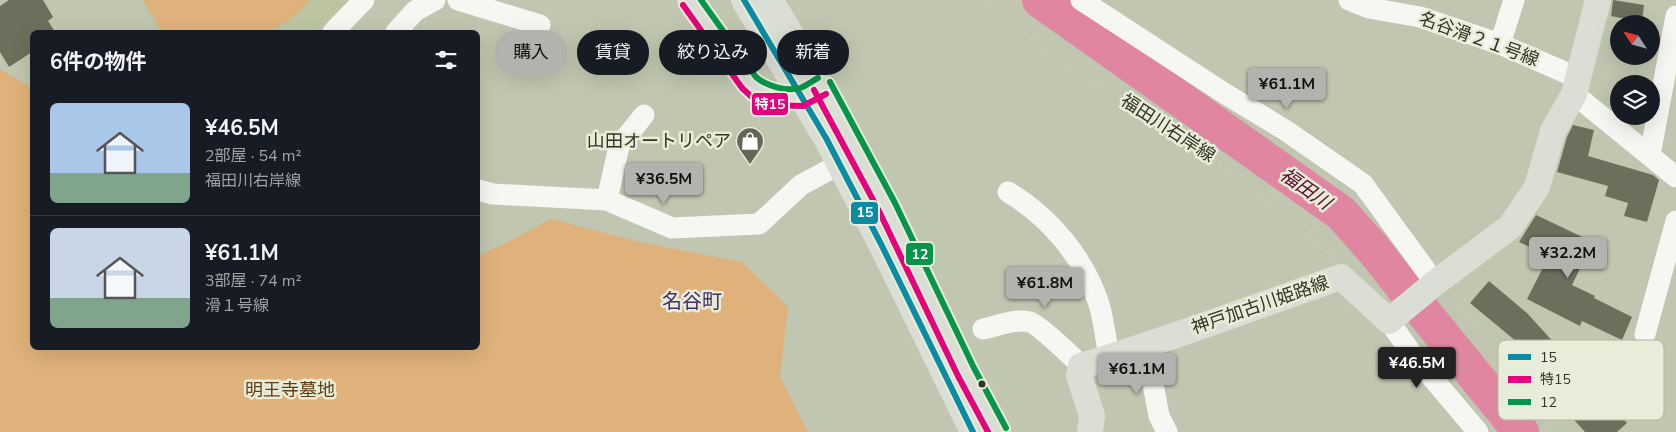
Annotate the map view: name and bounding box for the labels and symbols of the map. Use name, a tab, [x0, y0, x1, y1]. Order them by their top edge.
street label: 名谷滑２１号線	[1416, 6, 1542, 72]
north arrow	[1610, 15, 1660, 65]
pin: ¥61.1M	[1246, 68, 1328, 110]
street label: 福田川右岸線	[1116, 89, 1220, 167]
line badge: 特15	[751, 92, 789, 116]
text: 特15	[755, 95, 785, 114]
shop icon: 山田オートリペア	[735, 126, 765, 165]
place label: 山田オートリペア	[587, 129, 731, 153]
pin: ¥36.5M	[623, 162, 705, 205]
water label: 福田川	[1275, 162, 1338, 217]
line badge: 15	[850, 201, 879, 225]
text: 15	[857, 203, 873, 222]
pin: ¥32.2M	[1527, 236, 1609, 279]
line badge: 12	[905, 242, 934, 266]
text: 12	[912, 245, 928, 264]
pin: ¥61.8M	[1004, 266, 1086, 309]
street label: 神戸加古川姫路線	[1188, 270, 1332, 340]
district label: 名谷町	[662, 288, 722, 315]
legend	[1498, 340, 1664, 420]
pin: ¥46.5M	[1376, 346, 1458, 389]
text: 15	[1540, 348, 1557, 367]
pin: ¥61.1M	[1096, 352, 1178, 395]
text: 特15	[1540, 370, 1571, 389]
park label: 明王寺墓地	[245, 378, 335, 402]
unlabelled marker	[977, 379, 987, 389]
text: 12	[1540, 393, 1557, 412]

